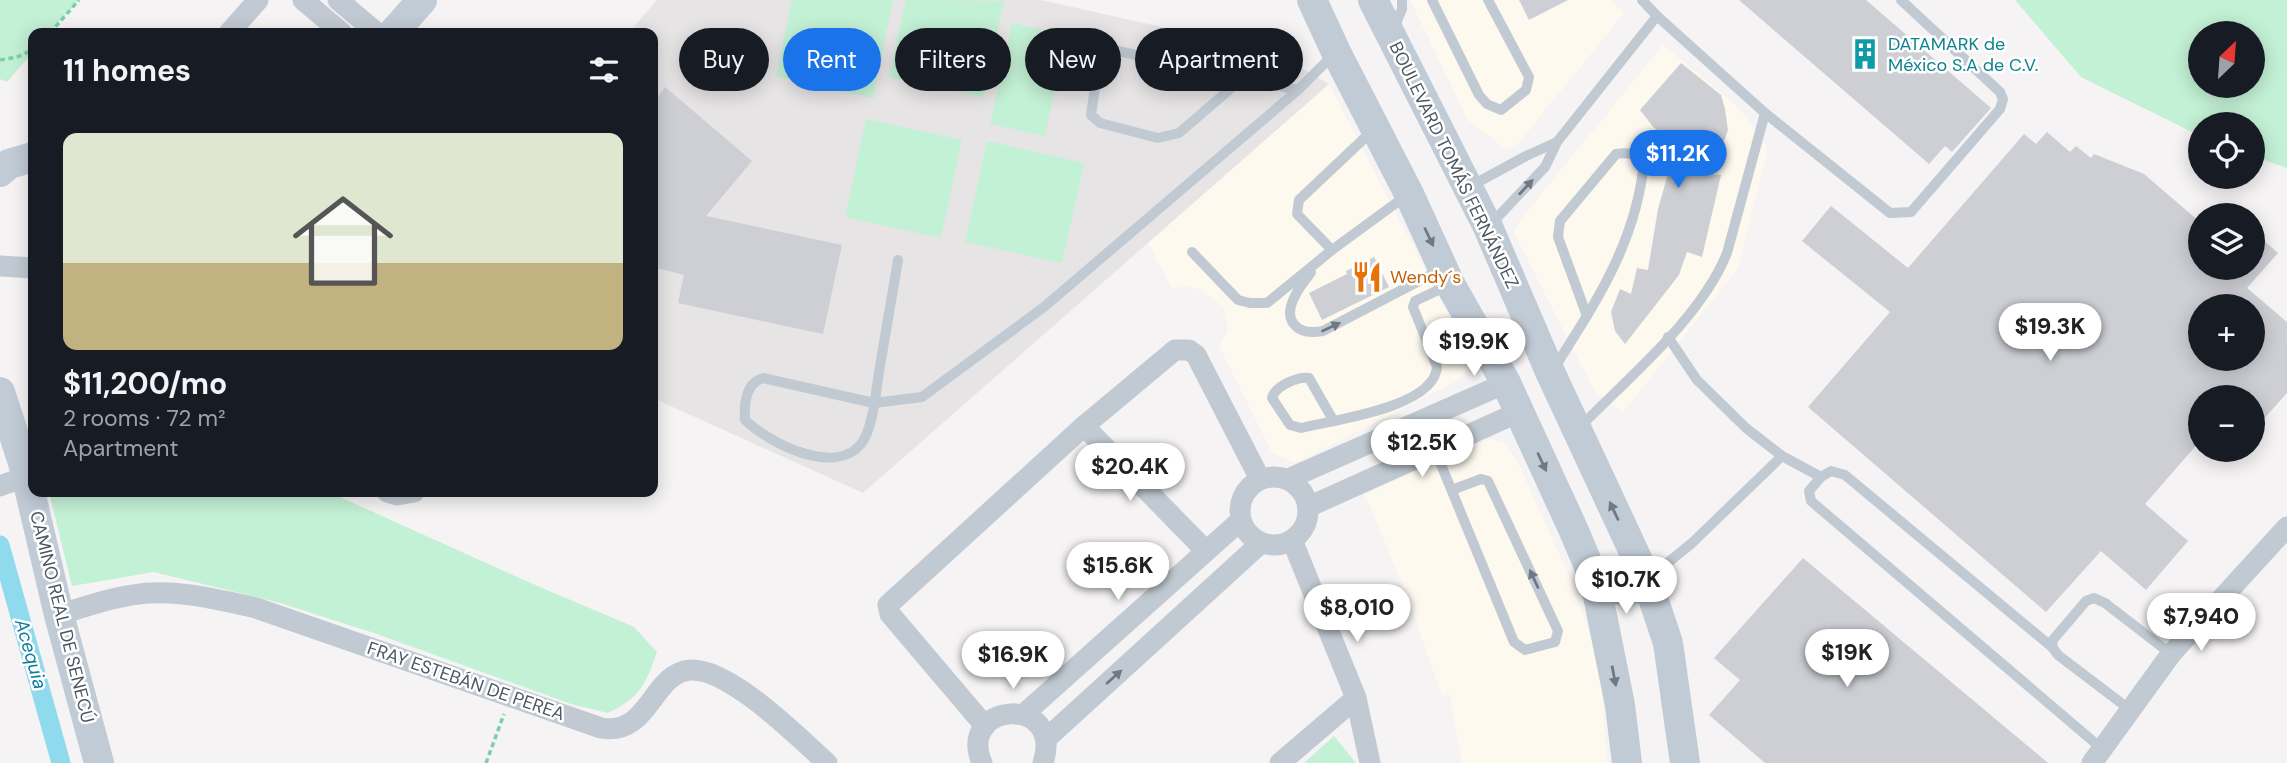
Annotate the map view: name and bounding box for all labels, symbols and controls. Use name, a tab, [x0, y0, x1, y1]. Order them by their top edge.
north arrow	[2188, 21, 2264, 98]
map controls	[2188, 21, 2265, 462]
chip: Buy	[679, 28, 769, 91]
chip: Rent	[783, 28, 881, 91]
chip: Filters	[895, 28, 1011, 91]
chip: New	[1025, 28, 1121, 91]
chip: Apartment	[1135, 28, 1303, 91]
place label: DATAMARK de México S.A de C.V.	[1888, 32, 2038, 77]
building icon: DATAMARK de México S.A de C.V.	[1848, 37, 1882, 71]
street label: BOULEVARD TOMÁS FERNÁNDEZ	[1384, 38, 1524, 292]
text: 11 homes	[63, 51, 191, 90]
icon: filters	[585, 51, 623, 89]
button: locate	[2188, 112, 2265, 189]
pin: $11.2K	[1621, 130, 1735, 190]
text: $11.2K	[1646, 138, 1710, 168]
icon: home	[280, 178, 406, 304]
one-way arrow	[1518, 179, 1534, 196]
button: layers	[2188, 203, 2265, 280]
one-way arrow	[1423, 227, 1435, 247]
restaurant icon: Wendy´s	[1350, 260, 1384, 294]
place label: Wendy´s	[1390, 265, 1461, 289]
button: +	[2188, 294, 2265, 371]
pin: $19.3K	[1993, 304, 2107, 363]
text: $19.3K	[2015, 311, 2085, 341]
pin: $19.9K	[1417, 318, 1531, 378]
one-way arrow	[1321, 321, 1341, 333]
text: $19.9K	[1439, 326, 1509, 356]
text: $11,200/mo	[63, 364, 227, 403]
button: −	[2188, 385, 2265, 462]
text: 2 rooms · 72 m²	[63, 403, 226, 433]
pin: $12.5K	[1365, 420, 1479, 479]
text: $12.5K	[1387, 427, 1457, 457]
text: Apartment	[63, 433, 178, 463]
pin: $20.4K	[1073, 444, 1187, 503]
text: $20.4K	[1091, 451, 1169, 481]
one-way arrow	[1536, 452, 1548, 472]
one-way arrow	[1609, 501, 1620, 521]
street label: CAMINO REAL DE SENECÚ	[24, 509, 100, 725]
pin: $15.6K	[1061, 542, 1175, 602]
text: $15.6K	[1082, 550, 1154, 580]
pin: $10.7K	[1569, 556, 1683, 616]
text: $10.7K	[1591, 564, 1661, 594]
one-way arrow	[1528, 569, 1540, 589]
pin: $8,010	[1300, 584, 1414, 644]
text: $8,010	[1320, 592, 1394, 622]
pin: $7,940	[2144, 594, 2258, 653]
text: $7,940	[2163, 601, 2239, 631]
water label: Acequia	[9, 615, 53, 692]
pin: $19K	[1806, 630, 1888, 689]
pin: $16.9K	[956, 632, 1070, 691]
street label: FRAY ESTEBÁN DE PEREA	[364, 636, 568, 726]
text: $19K	[1821, 637, 1873, 667]
text: $16.9K	[978, 639, 1048, 669]
one-way arrow	[1608, 665, 1619, 687]
one-way arrow	[1106, 670, 1123, 685]

